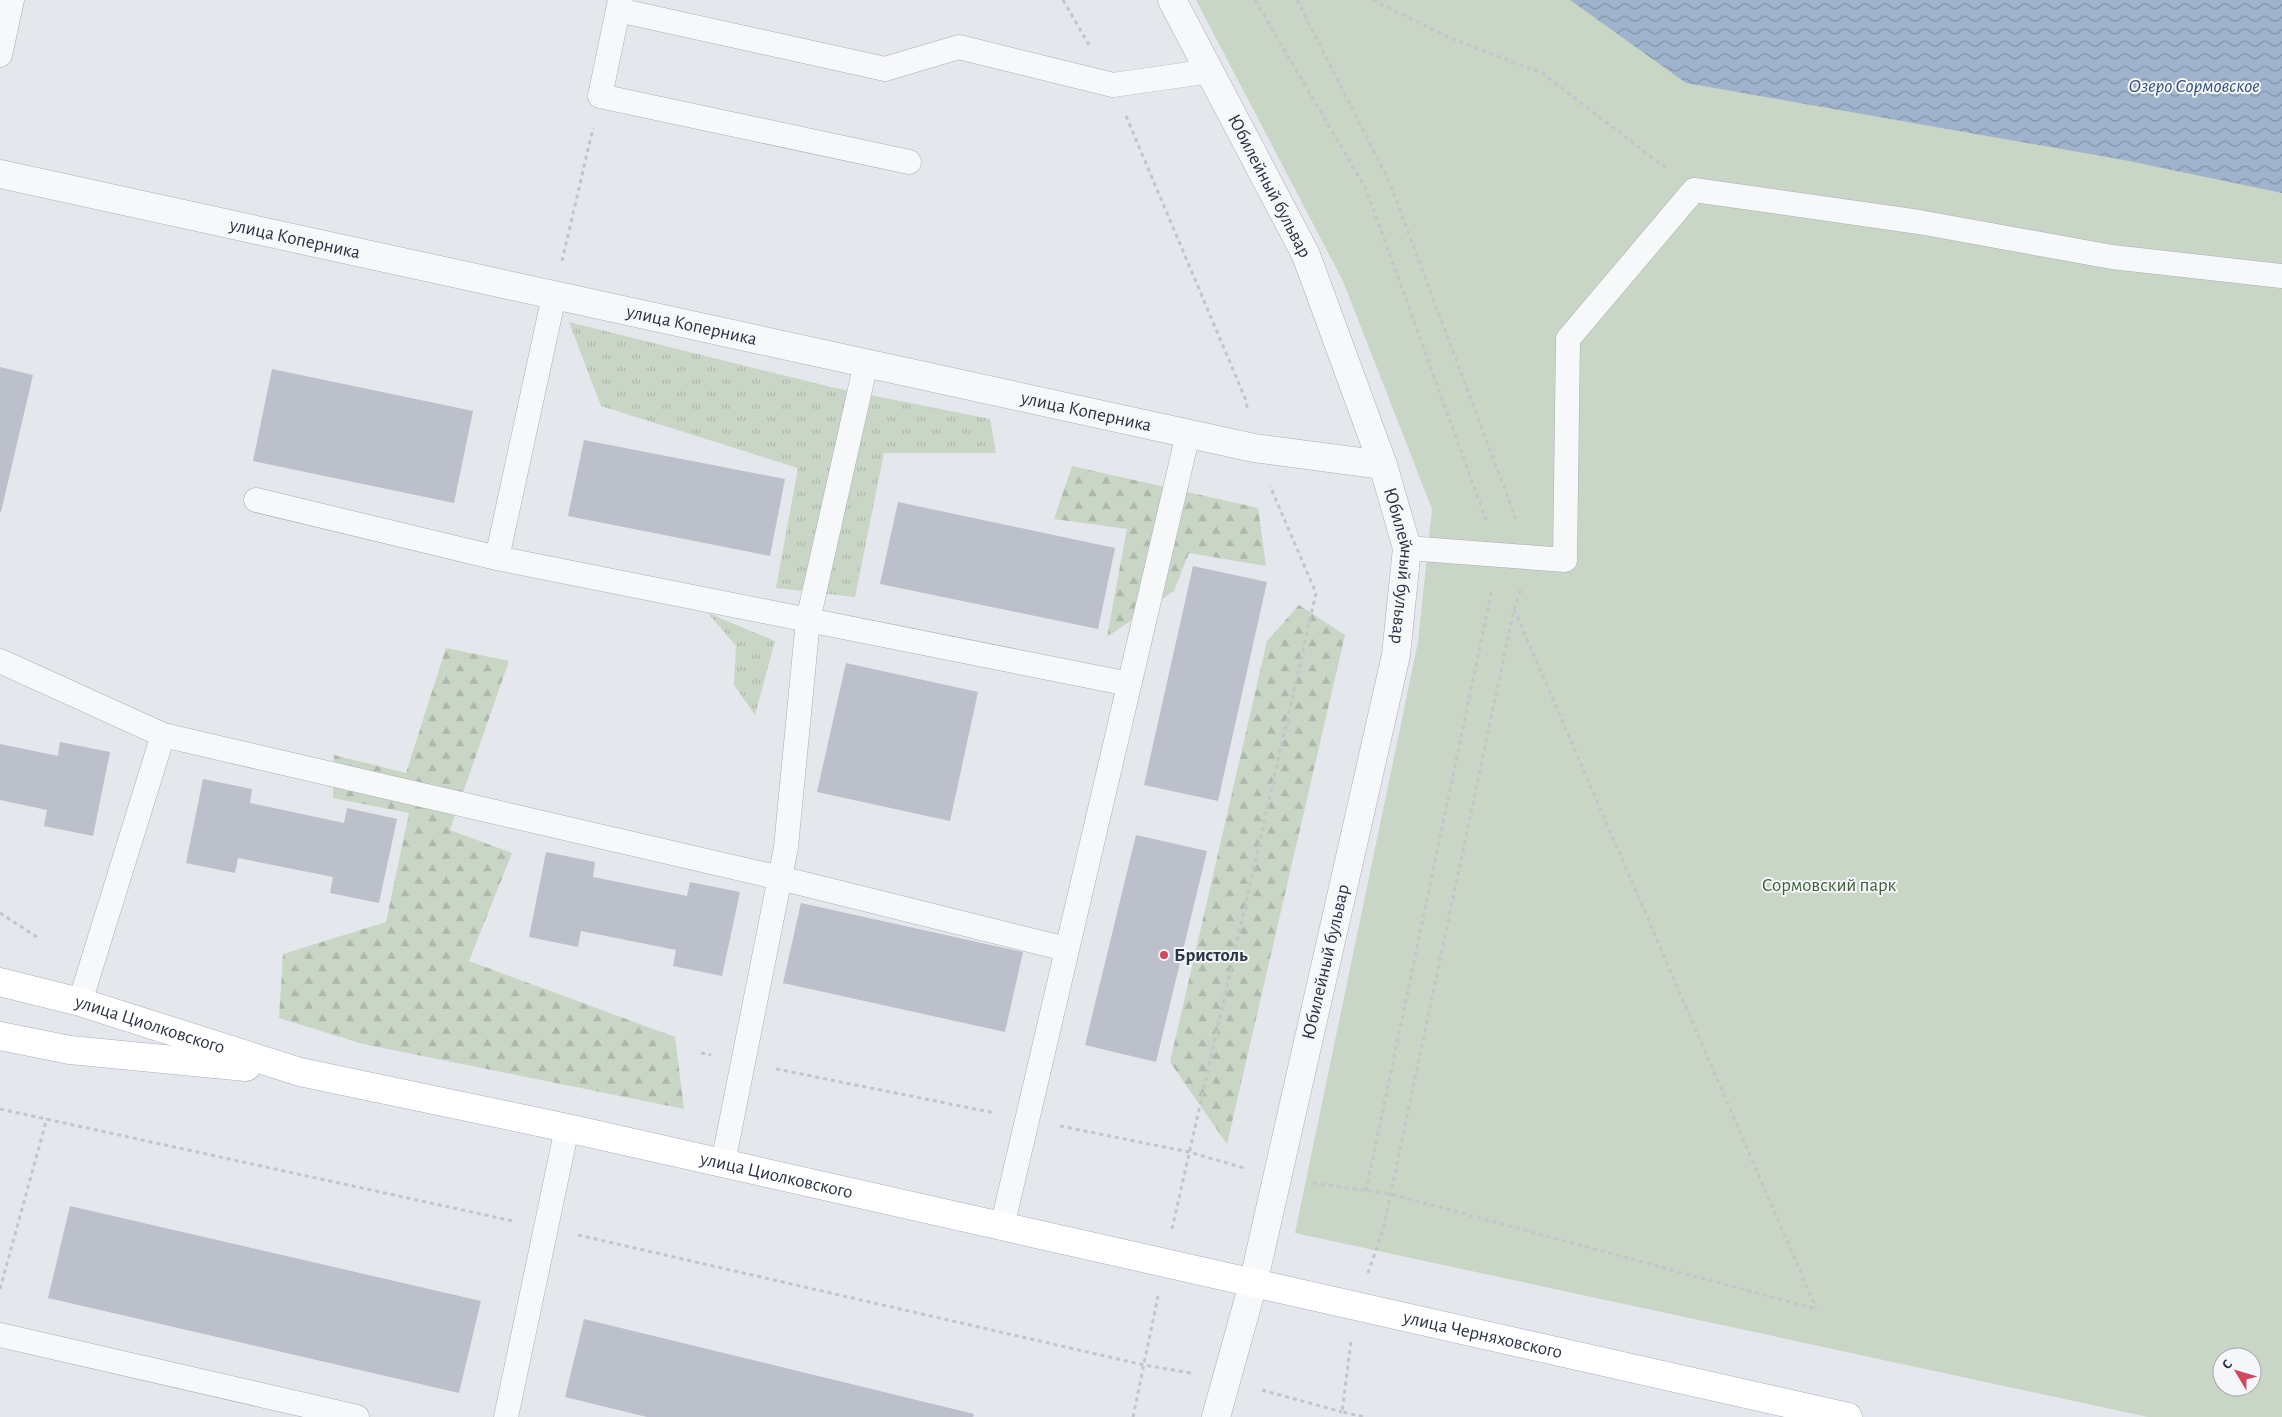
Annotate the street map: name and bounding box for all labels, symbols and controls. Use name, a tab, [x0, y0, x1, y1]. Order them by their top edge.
water label: Озеро Сормовское	[2128, 76, 2260, 96]
street label: Юбилейный бульвар	[1224, 111, 1315, 261]
street label: улица Коперника	[227, 215, 362, 262]
street label: улица Коперника	[624, 301, 759, 349]
street label: улица Коперника	[1018, 388, 1154, 435]
street label: Юбилейный бульвар	[1380, 485, 1416, 645]
park label: Сормовский парк	[1762, 876, 1897, 895]
street label: Юбилейный бульвар	[1299, 882, 1353, 1042]
place label: Бристоль	[1174, 946, 1248, 965]
marker: Бристоль	[1158, 949, 1170, 961]
street label: улица Циолковского	[72, 991, 227, 1057]
street label: улица Циолковского	[698, 1149, 855, 1202]
street label: улица Черняховского	[1400, 1307, 1564, 1362]
north arrow	[2212, 1347, 2262, 1397]
text: С	[2220, 1357, 2236, 1372]

